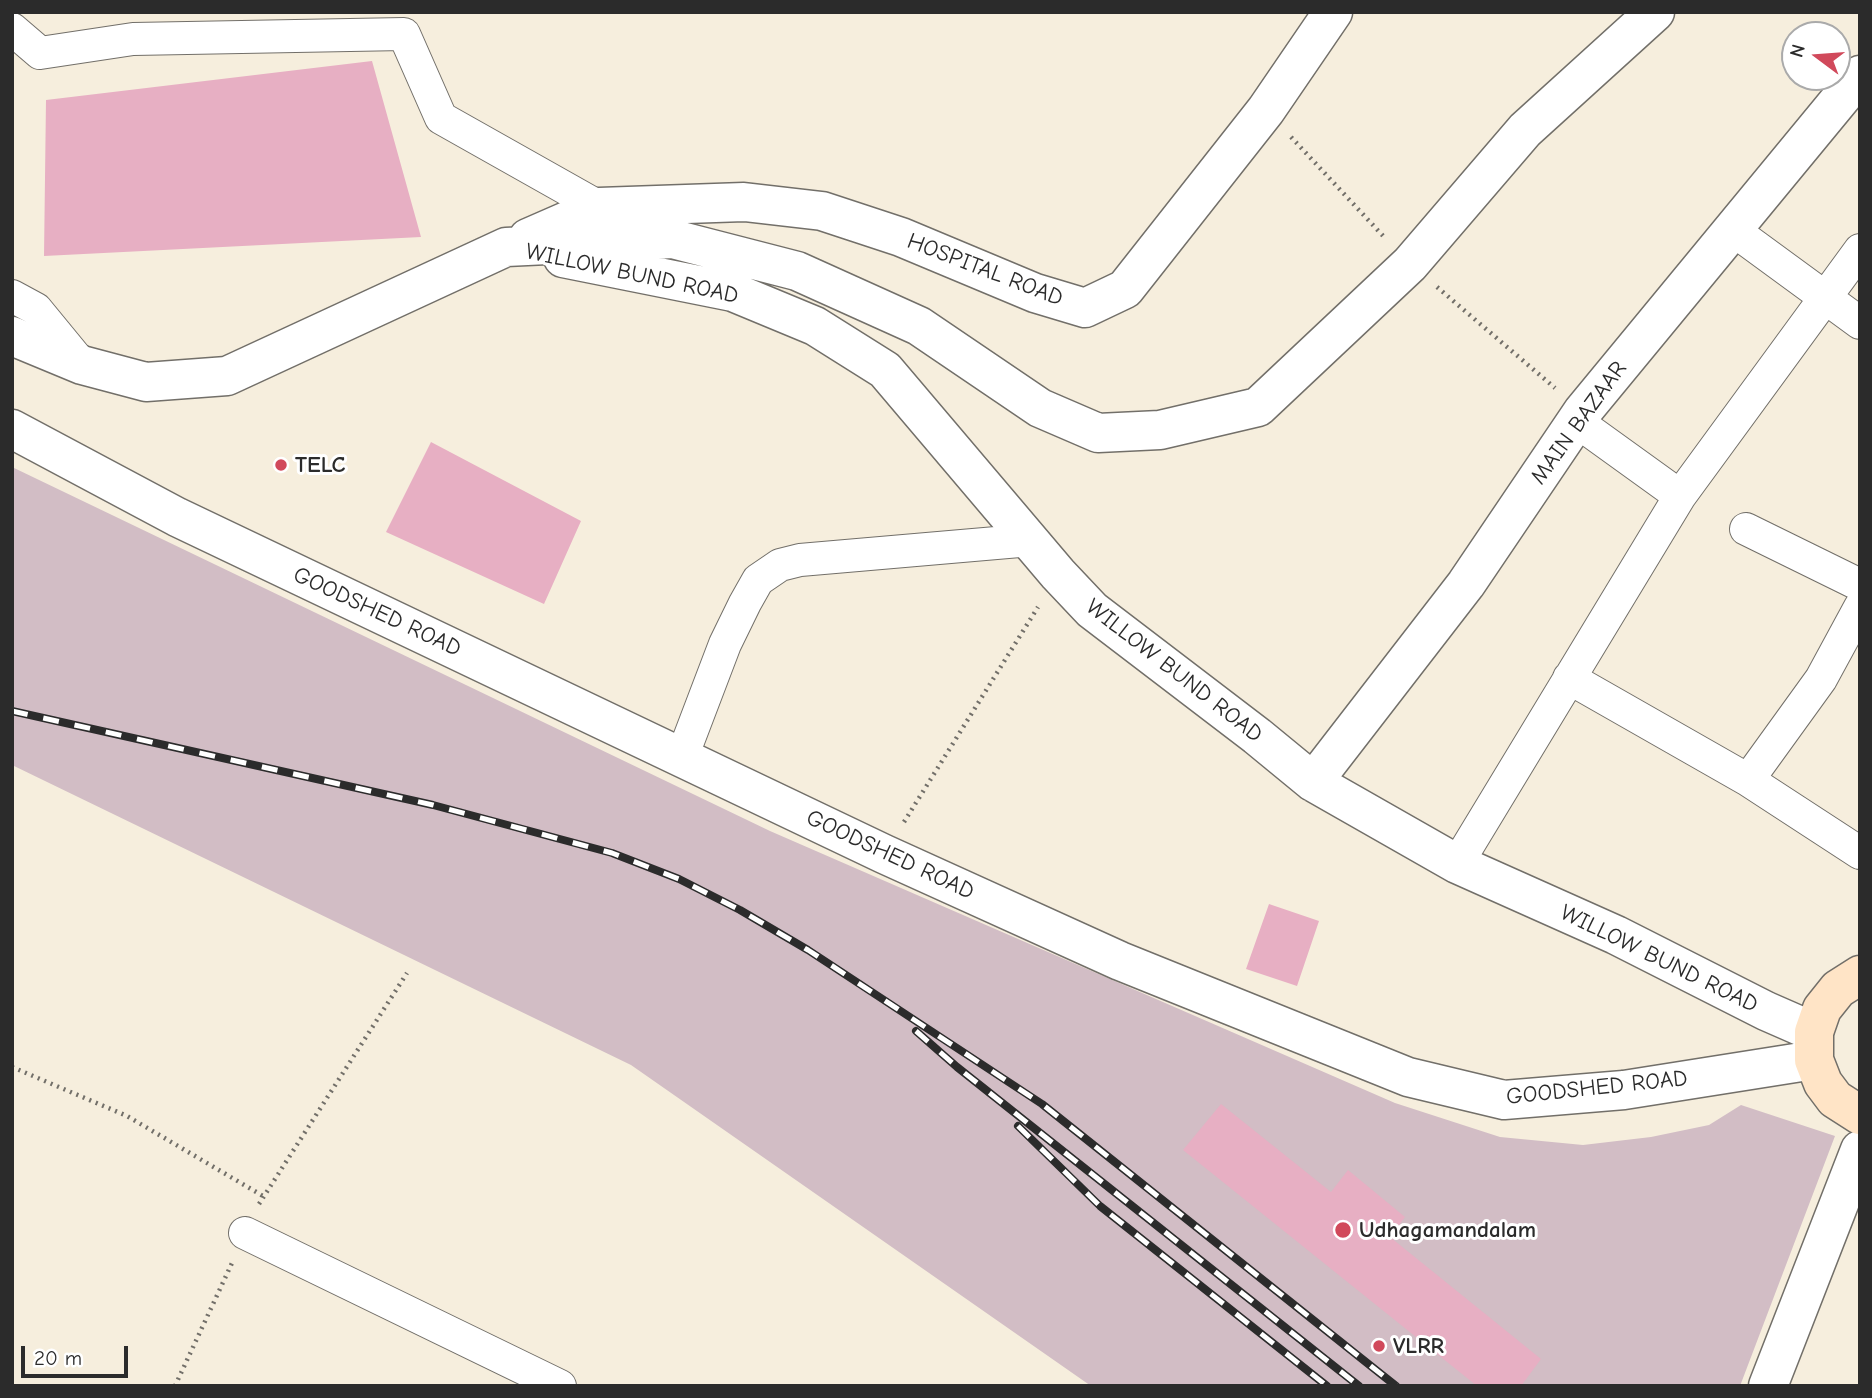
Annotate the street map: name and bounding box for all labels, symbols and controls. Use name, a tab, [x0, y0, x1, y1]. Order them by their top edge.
north arrow	[1781, 21, 1851, 91]
text: N	[1785, 42, 1810, 60]
street label: HOSPITAL ROAD	[903, 228, 1067, 312]
street label: WILLOW BUND ROAD	[523, 238, 741, 310]
street label: MAIN BAZAAR	[1525, 356, 1633, 490]
place label: TELC	[295, 451, 345, 479]
marker: TELC	[273, 457, 289, 473]
street label: GOODSHED ROAD	[289, 561, 465, 663]
street label: WILLOW BUND ROAD	[1080, 593, 1268, 749]
street label: GOODSHED ROAD	[802, 804, 978, 906]
street label: WILLOW BUND ROAD	[1555, 899, 1763, 1019]
street label: GOODSHED ROAD	[1505, 1065, 1689, 1111]
place label: Udhagamandalam	[1359, 1216, 1536, 1244]
marker: Udhagamandalam	[1333, 1220, 1353, 1240]
scale bar	[24, 1332, 131, 1376]
place label: VLRR	[1393, 1332, 1444, 1360]
marker: VLRR	[1371, 1338, 1387, 1354]
text: 20 m	[34, 1346, 82, 1370]

